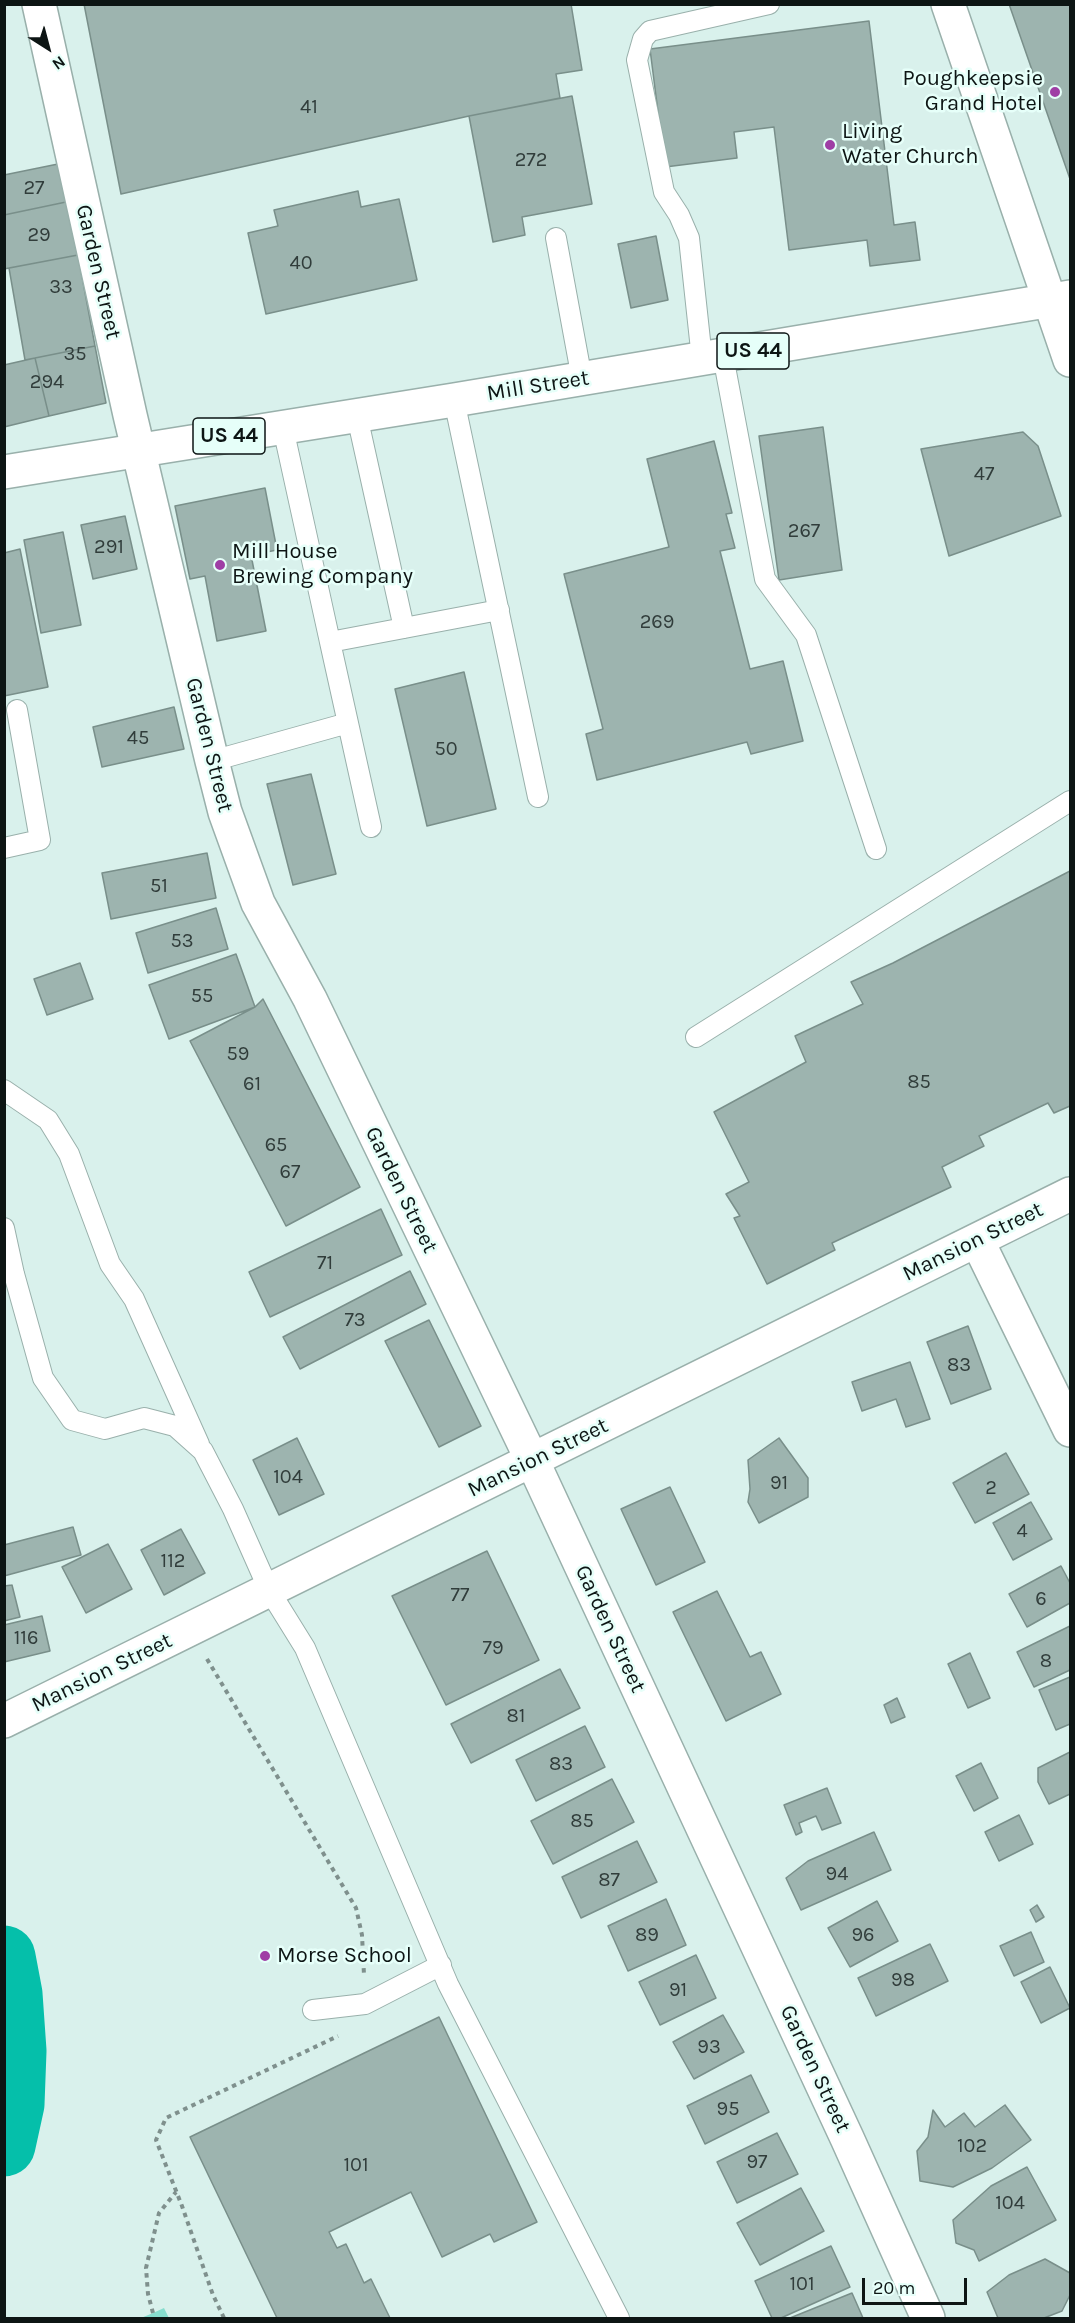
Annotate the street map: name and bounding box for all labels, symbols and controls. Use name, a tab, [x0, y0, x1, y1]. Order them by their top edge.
north arrow	[18, 18, 78, 78]
text: N	[49, 52, 69, 74]
place label: Poughkeepsie Grand Hotel	[903, 66, 1043, 118]
marker: Poughkeepsie Grand Hotel	[1048, 85, 1062, 99]
house number: 41	[300, 95, 318, 119]
place label: Living Water Church	[842, 119, 978, 170]
marker: Living Water Church	[823, 138, 837, 152]
house number: 272	[515, 148, 547, 172]
house number: 27	[24, 176, 44, 200]
street label: Garden Street	[70, 202, 126, 342]
house number: 29	[27, 223, 51, 247]
house number: 40	[289, 251, 313, 275]
house number: 33	[49, 275, 73, 299]
road number: US 44	[717, 333, 789, 369]
house number: 35	[63, 342, 87, 366]
street label: Mill Street	[485, 365, 591, 407]
house number: 294	[30, 370, 64, 394]
road number: US 44	[193, 418, 265, 454]
house number: 47	[974, 462, 994, 486]
house number: 267	[788, 519, 820, 543]
house number: 291	[94, 535, 124, 559]
place label: Mill House Brewing Company	[232, 539, 413, 590]
marker: Mill House Brewing Company	[213, 558, 227, 572]
house number: 269	[640, 610, 674, 634]
street label: Garden Street	[180, 675, 238, 815]
house number: 45	[127, 726, 149, 750]
house number: 50	[434, 737, 458, 761]
house number: 51	[150, 874, 168, 898]
house number: 53	[170, 929, 194, 953]
house number: 55	[191, 984, 213, 1008]
house number: 59	[227, 1042, 249, 1066]
house number: 85	[907, 1070, 931, 1094]
house number: 61	[243, 1072, 261, 1096]
street label: Garden Street	[359, 1122, 443, 1258]
house number: 65	[265, 1133, 287, 1157]
house number: 67	[280, 1160, 300, 1184]
street label: Mansion Street	[898, 1197, 1048, 1287]
house number: 71	[317, 1251, 333, 1275]
house number: 73	[344, 1308, 366, 1332]
house number: 83	[947, 1353, 971, 1377]
street label: Mansion Street	[463, 1413, 613, 1503]
house number: 104	[273, 1465, 303, 1489]
house number: 91	[770, 1471, 788, 1495]
house number: 2	[985, 1476, 997, 1500]
house number: 4	[1016, 1519, 1028, 1543]
house number: 112	[161, 1549, 185, 1573]
street label: Garden Street	[569, 1561, 651, 1697]
house number: 77	[451, 1583, 469, 1607]
house number: 6	[1035, 1587, 1047, 1611]
house number: 116	[14, 1626, 38, 1650]
street label: Mansion Street	[27, 1628, 177, 1718]
house number: 79	[483, 1636, 503, 1660]
house number: 8	[1040, 1649, 1052, 1673]
house number: 81	[507, 1704, 525, 1728]
house number: 83	[549, 1752, 573, 1776]
house number: 85	[570, 1809, 594, 1833]
house number: 94	[826, 1862, 848, 1886]
house number: 87	[598, 1868, 620, 1892]
house number: 89	[635, 1923, 659, 1947]
house number: 96	[851, 1923, 875, 1947]
place label: Morse School	[277, 1943, 412, 1969]
marker: Morse School	[258, 1949, 272, 1963]
house number: 98	[891, 1968, 915, 1992]
house number: 91	[669, 1978, 687, 2002]
street label: Garden Street	[774, 2001, 856, 2137]
house number: 93	[697, 2035, 721, 2059]
house number: 95	[717, 2097, 739, 2121]
house number: 102	[957, 2134, 987, 2158]
house number: 97	[747, 2150, 767, 2174]
house number: 101	[343, 2153, 369, 2177]
house number: 104	[995, 2191, 1025, 2215]
scale bar	[865, 2266, 970, 2304]
house number: 101	[789, 2272, 815, 2296]
text: 20 m	[873, 2277, 915, 2299]

